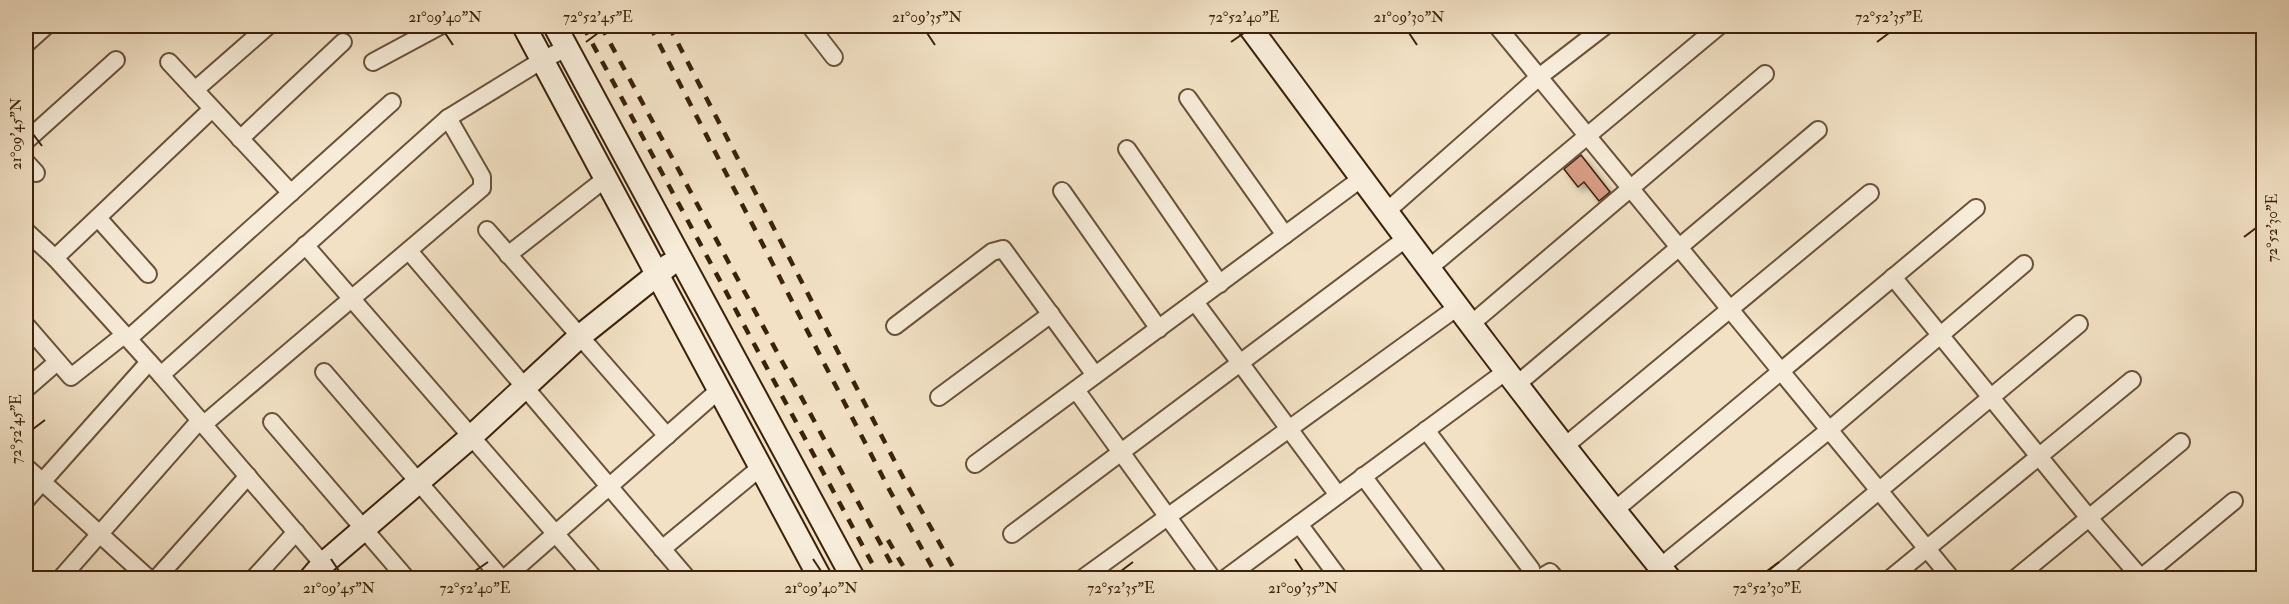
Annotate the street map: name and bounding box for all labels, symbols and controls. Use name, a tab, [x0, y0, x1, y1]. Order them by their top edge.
text: 21°09'40"N	[408, 8, 482, 27]
text: 72°52'45"E	[563, 8, 633, 27]
text: 21°09'35"N	[892, 8, 962, 27]
text: 72°52'40"E	[1209, 8, 1280, 27]
text: 21°09'30"N	[1374, 8, 1445, 27]
text: 72°52'35"E	[1855, 8, 1923, 27]
text: 21°09'45"N	[7, 97, 26, 170]
text: 72°52'30"E	[2263, 194, 2282, 262]
text: 72°52'45"E	[7, 394, 26, 464]
text: 21°09'45"N	[303, 579, 376, 598]
text: 72°52'40"E	[440, 579, 511, 598]
text: 21°09'40"N	[784, 579, 858, 598]
text: 72°52'35"E	[1087, 579, 1155, 598]
text: 21°09'35"N	[1268, 579, 1338, 598]
text: 72°52'30"E	[1733, 579, 1801, 598]

